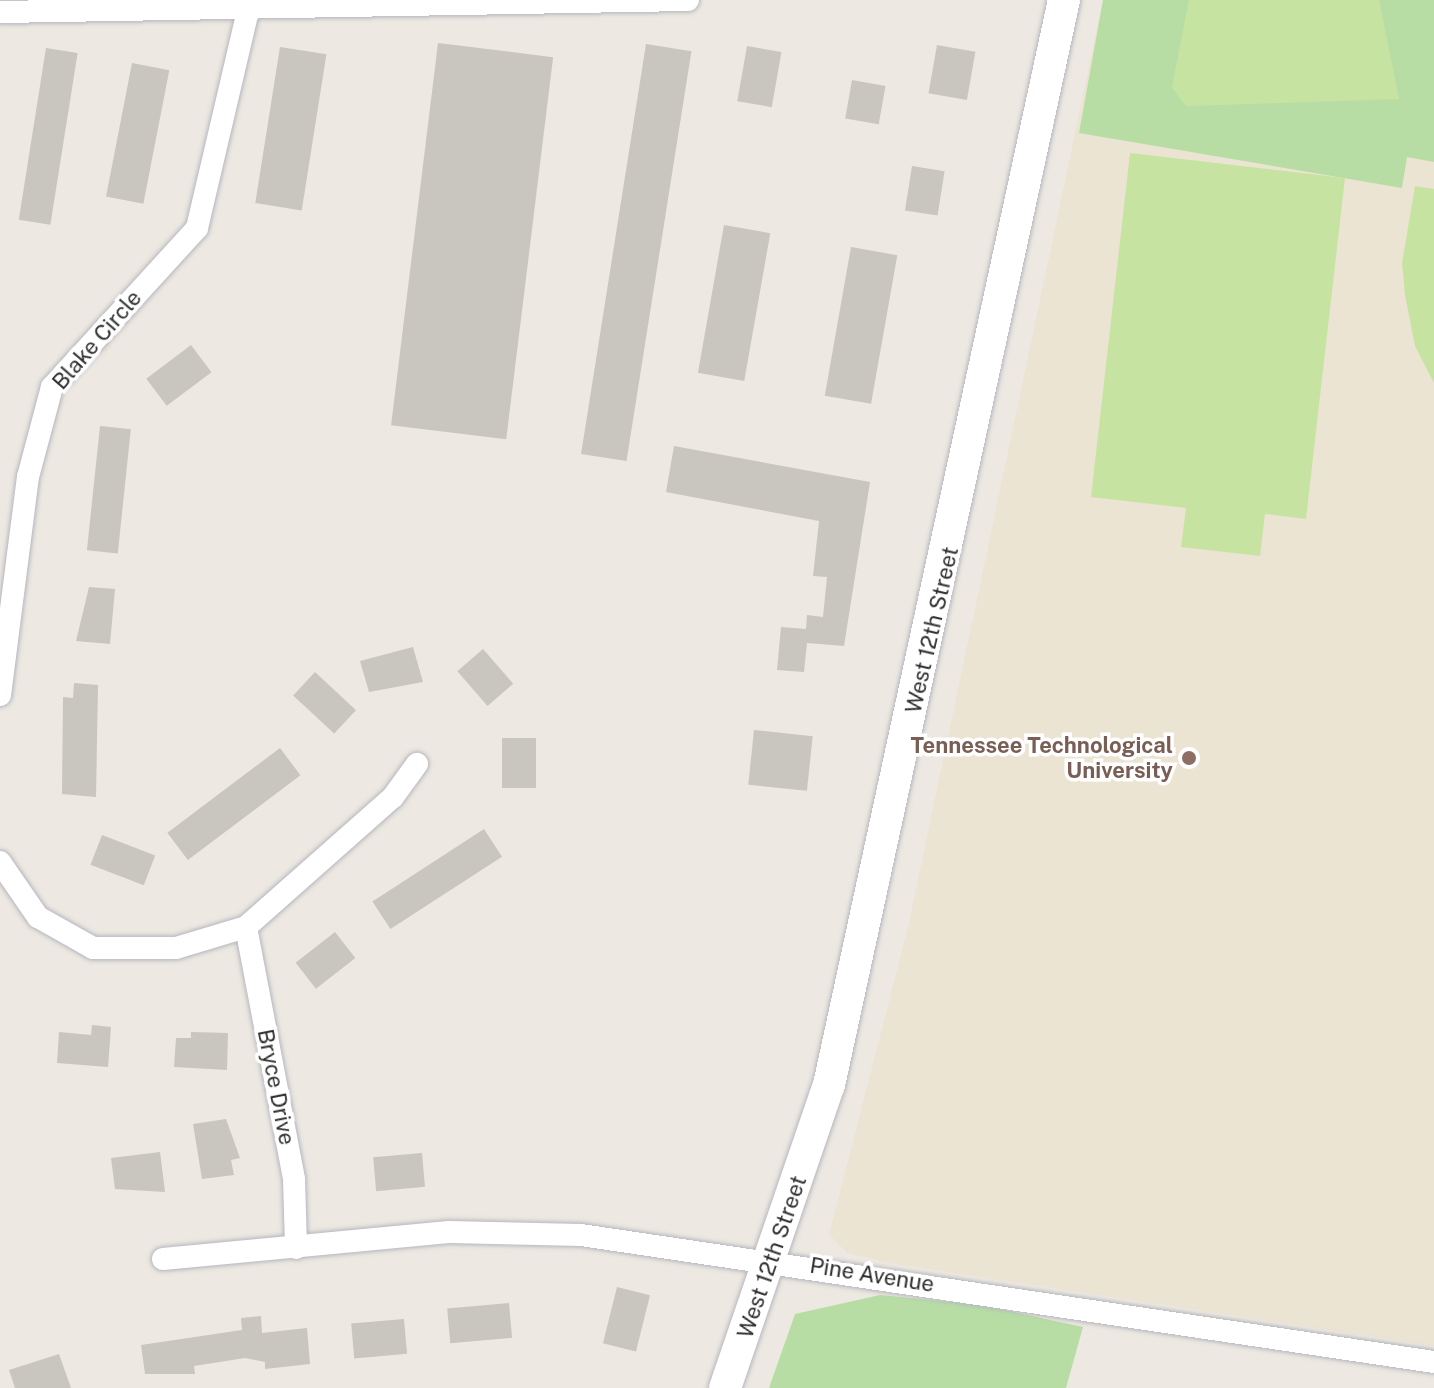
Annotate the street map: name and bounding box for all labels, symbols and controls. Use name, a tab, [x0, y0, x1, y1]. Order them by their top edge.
street label: Blake Circle	[47, 285, 147, 395]
street label: West 12th Street	[900, 544, 964, 716]
place label: Tennessee Technological University	[911, 732, 1173, 784]
marker: Tennessee Technological University	[1180, 749, 1198, 767]
street label: Bryce Drive	[252, 1027, 300, 1147]
street label: West 12th Street	[732, 1172, 812, 1342]
street label: Pine Avenue	[808, 1252, 936, 1298]

